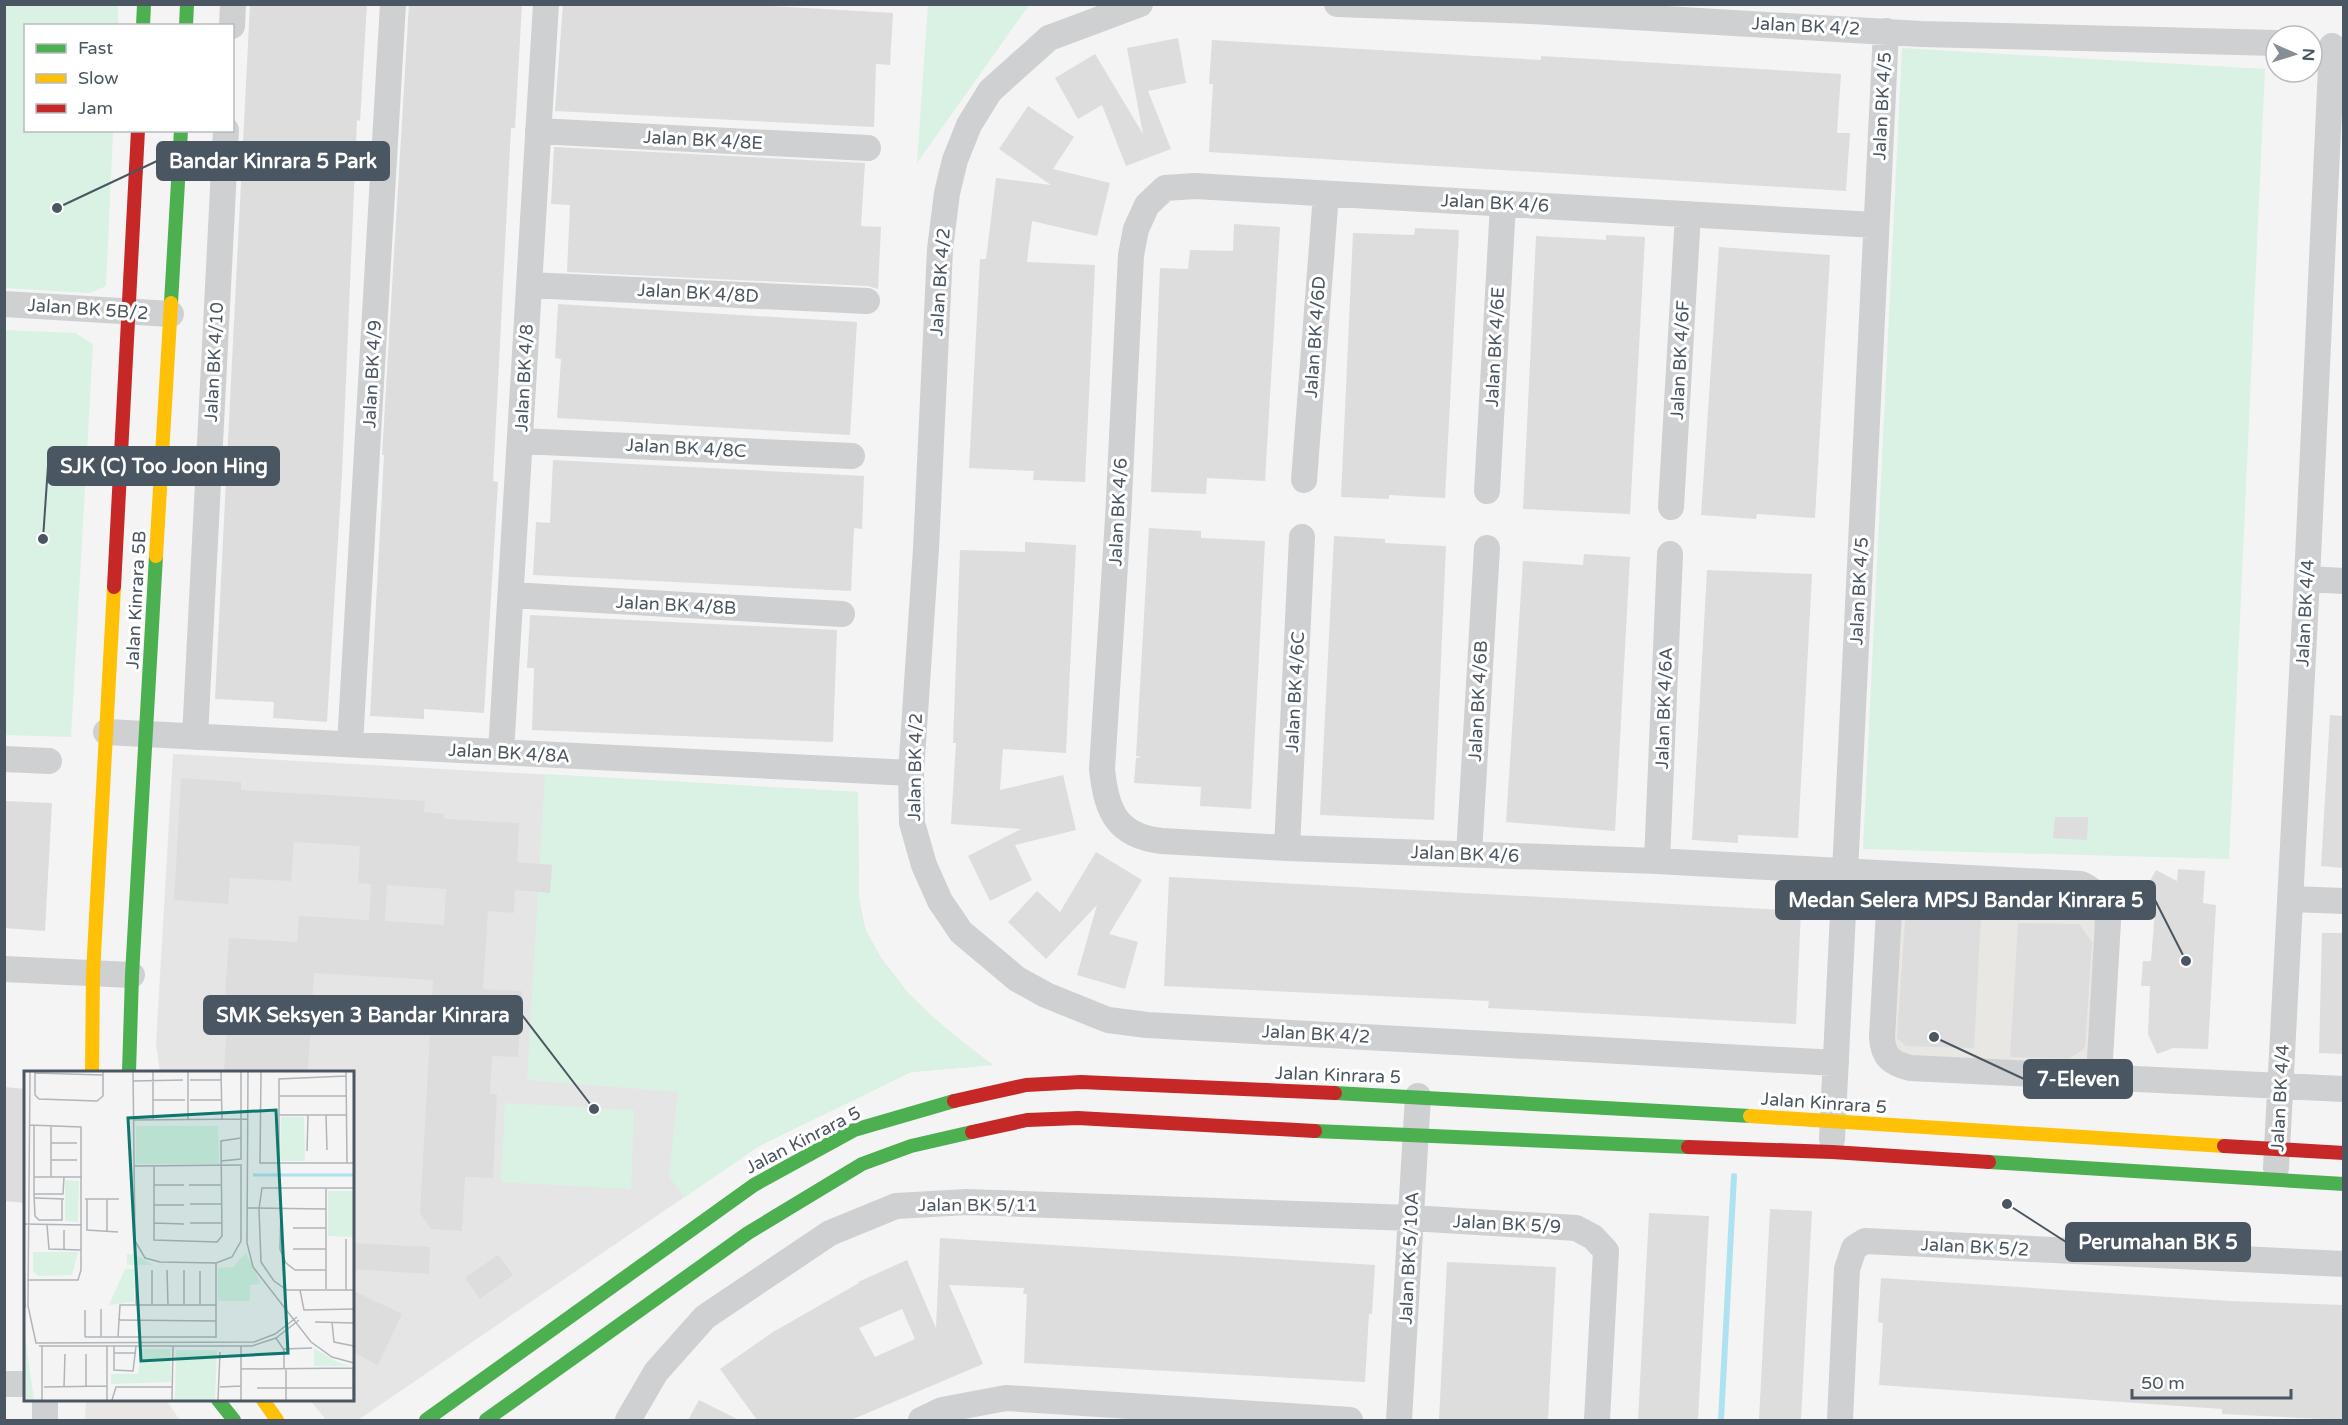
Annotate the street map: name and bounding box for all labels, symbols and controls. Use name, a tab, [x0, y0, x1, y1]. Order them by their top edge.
street label: Jalan BK 4/2	[1751, 12, 1861, 40]
legend	[24, 24, 234, 132]
north arrow	[2264, 24, 2324, 84]
text: Fast	[78, 37, 113, 59]
text: N	[2298, 48, 2318, 62]
street label: Jalan BK 4/5	[1868, 51, 1896, 161]
text: Slow	[78, 67, 119, 89]
text: Jam	[78, 97, 113, 119]
street label: Jalan BK 4/8E	[643, 126, 763, 154]
callout: Bandar Kinrara 5 Park	[157, 142, 389, 180]
text: Bandar Kinrara 5 Park	[169, 150, 377, 174]
street label: Jalan BK 4/6	[1440, 189, 1550, 217]
street label: Jalan BK 4/2	[925, 227, 955, 337]
street label: Jalan BK 4/6D	[1300, 275, 1330, 399]
street label: Jalan BK 4/8D	[637, 279, 759, 307]
street label: Jalan BK 4/6E	[1481, 286, 1509, 408]
street label: Jalan BK 5B/2	[27, 294, 149, 324]
street label: Jalan BK 4/6F	[1666, 300, 1694, 420]
street label: Jalan BK 4/10	[200, 302, 228, 422]
street label: Jalan BK 4/9	[358, 319, 386, 429]
street label: Jalan BK 4/8	[510, 323, 538, 433]
street label: Jalan BK 4/8C	[625, 434, 747, 462]
callout: SJK (C) Too Joon Hing	[48, 447, 279, 485]
text: SJK (C) Too Joon Hing	[60, 455, 268, 479]
street label: Jalan BK 4/6	[1104, 457, 1132, 567]
street label: Jalan Kinrara 5B	[121, 530, 151, 670]
street label: Jalan BK 4/5	[1845, 536, 1873, 646]
street label: Jalan BK 4/4	[2291, 559, 2319, 667]
street label: Jalan BK 4/8B	[615, 591, 737, 619]
street label: Jalan BK 4/6C	[1281, 631, 1309, 753]
street label: Jalan BK 4/6B	[1464, 640, 1492, 762]
street label: Jalan BK 4/6A	[1651, 647, 1677, 769]
street label: Jalan BK 4/2	[903, 713, 927, 821]
street label: Jalan BK 4/8A	[448, 739, 570, 767]
street label: Jalan BK 4/6	[1410, 841, 1520, 867]
callout: Medan Selera MPSJ Bandar Kinrara 5	[1776, 881, 2155, 919]
text: Medan Selera MPSJ Bandar Kinrara 5	[1788, 889, 2144, 913]
callout: SMK Seksyen 3 Bandar Kinrara	[204, 996, 522, 1034]
text: SMK Seksyen 3 Bandar Kinrara	[216, 1004, 510, 1028]
street label: Jalan BK 4/2	[1261, 1020, 1371, 1048]
street label: Jalan BK 4/4	[2266, 1044, 2294, 1152]
callout: 7-Eleven	[2024, 1060, 2132, 1098]
street label: Jalan Kinrara 5	[1275, 1062, 1401, 1088]
text: 7-Eleven	[2036, 1068, 2120, 1092]
inset map	[24, 1071, 354, 1401]
street label: Jalan Kinrara 5	[1760, 1088, 1888, 1118]
street label: Jalan Kinrara 5	[742, 1102, 864, 1178]
street label: Jalan BK 5/10A	[1395, 1191, 1423, 1325]
street label: Jalan BK 5/11	[918, 1194, 1038, 1216]
street label: Jalan BK 5/9	[1452, 1210, 1562, 1238]
callout: Perumahan BK 5	[2066, 1223, 2250, 1261]
text: Perumahan BK 5	[2078, 1231, 2238, 1255]
street label: Jalan BK 5/2	[1920, 1233, 2030, 1261]
scale bar	[2132, 1362, 2291, 1400]
text: 50 m	[2141, 1372, 2185, 1394]

